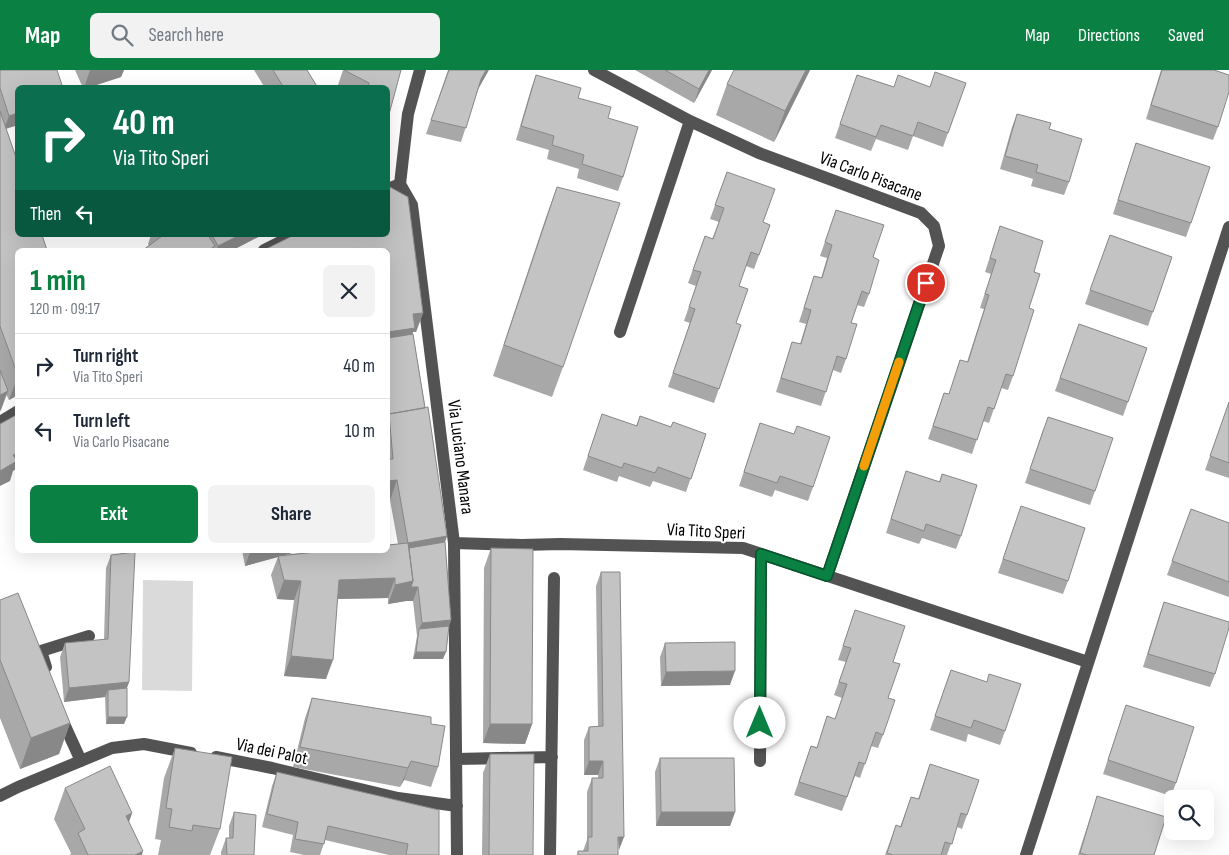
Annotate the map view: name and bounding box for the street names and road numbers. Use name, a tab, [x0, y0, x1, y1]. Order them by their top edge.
street label: Via Carlo Pisacane	[816, 147, 925, 206]
street label: Via Luciano Manara	[443, 399, 478, 515]
street label: Via Tito Speri	[666, 519, 746, 544]
street label: Via dei Palot	[234, 734, 310, 769]

